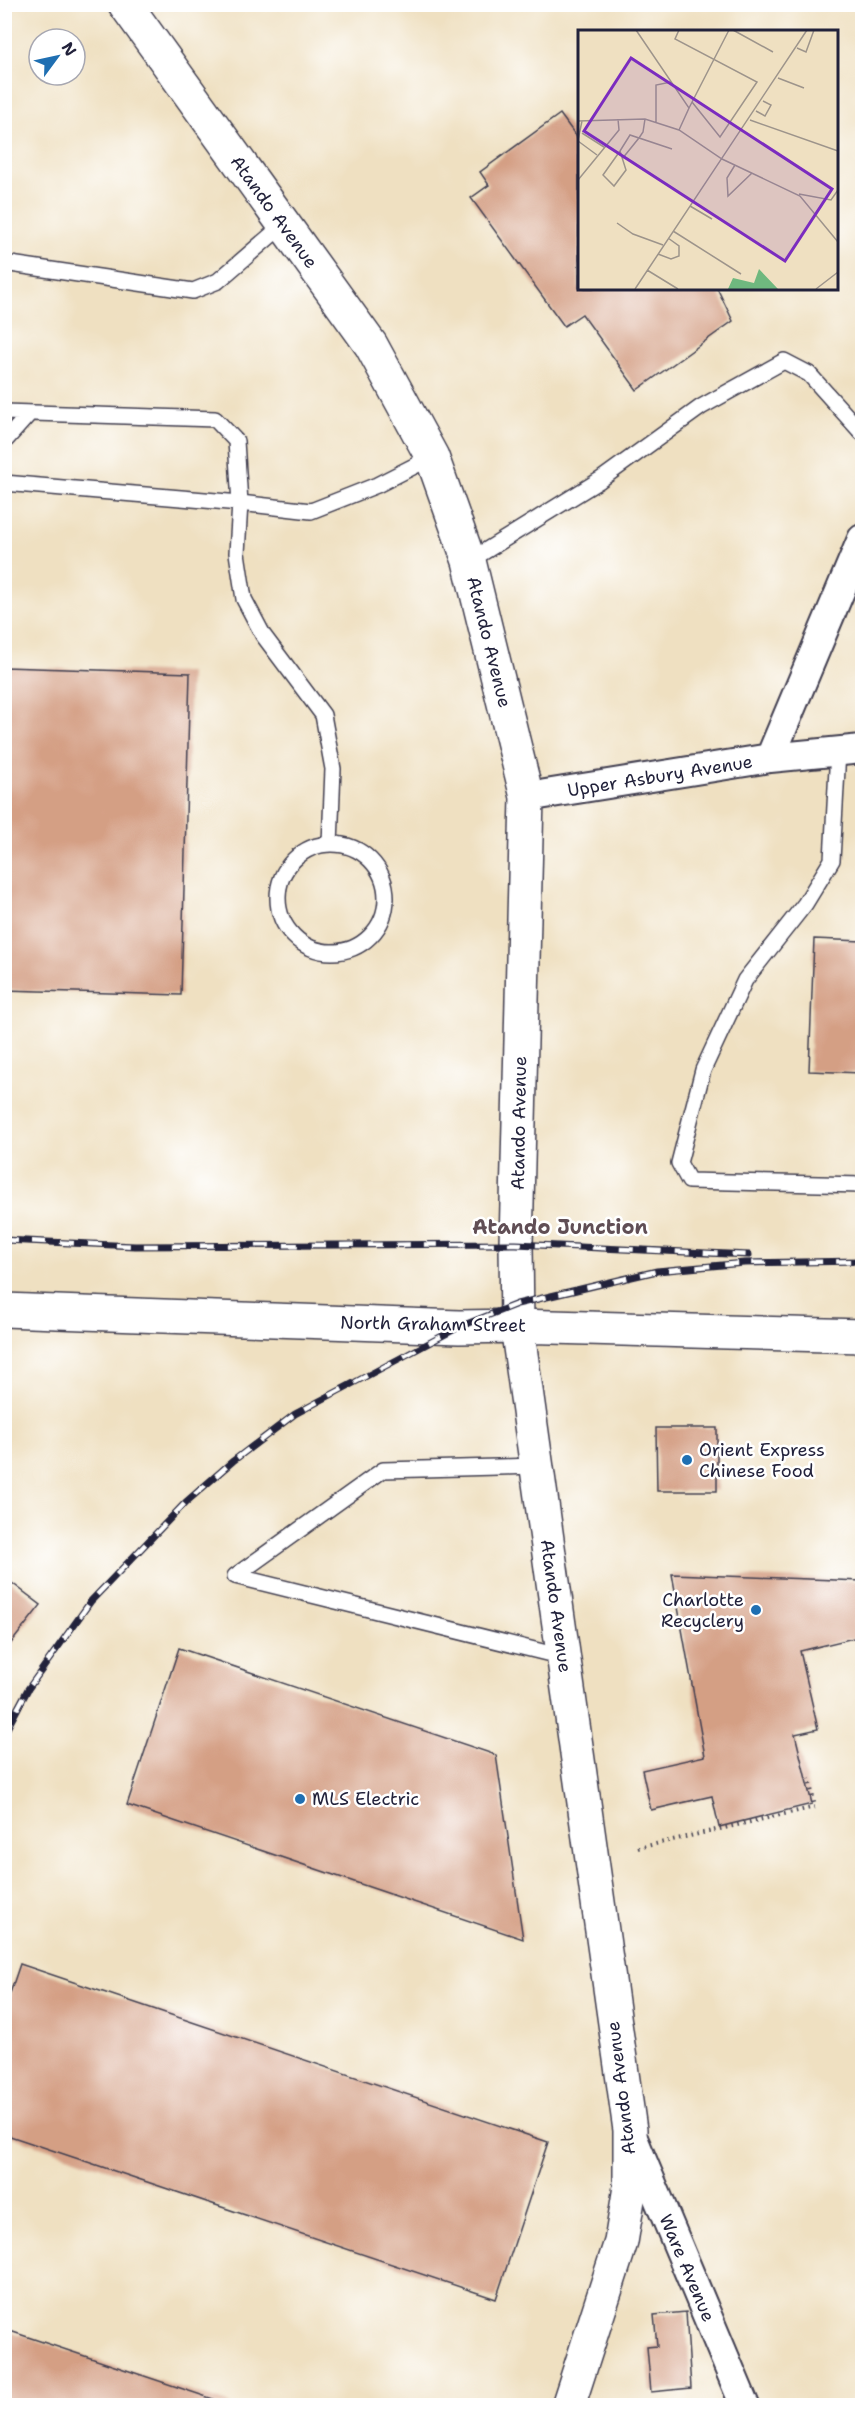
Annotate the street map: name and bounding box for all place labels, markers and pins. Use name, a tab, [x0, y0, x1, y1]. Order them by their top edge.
place label: Orient Express Chinese Food	[699, 1438, 825, 1483]
marker: Orient Express Chinese Food	[680, 1453, 694, 1467]
place label: Charlotte Recyclery	[661, 1588, 744, 1633]
marker: Charlotte Recyclery	[749, 1603, 763, 1617]
place label: MLS Electric	[312, 1787, 419, 1811]
marker: MLS Electric	[293, 1792, 307, 1806]

